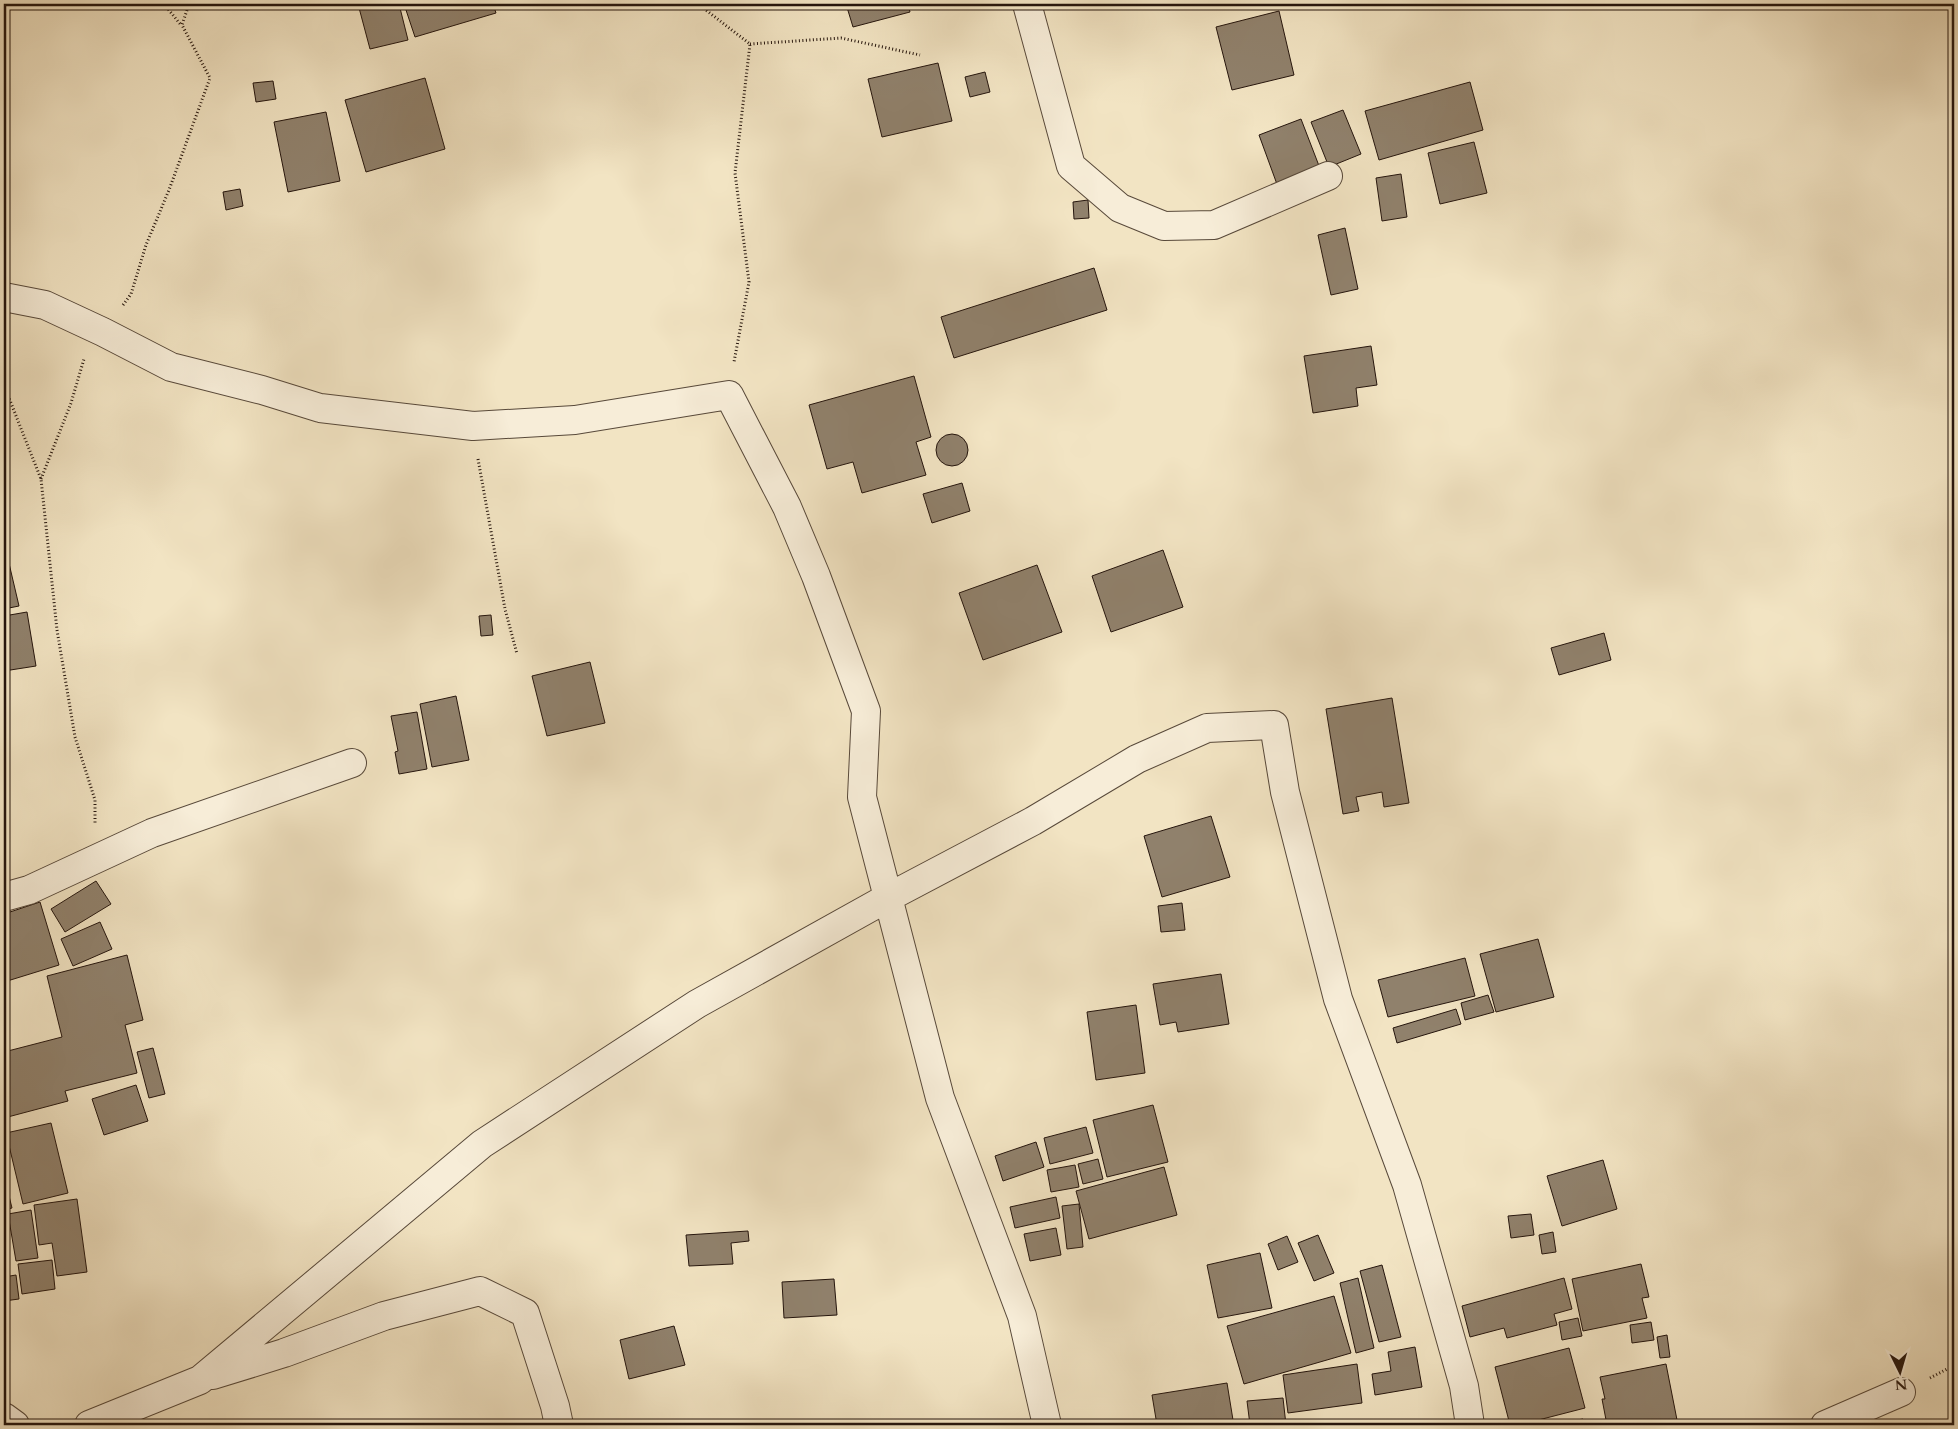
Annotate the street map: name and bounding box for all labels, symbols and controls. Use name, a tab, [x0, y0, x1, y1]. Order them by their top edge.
north arrow	[1876, 1346, 1926, 1396]
text: N	[1894, 1374, 1908, 1394]

